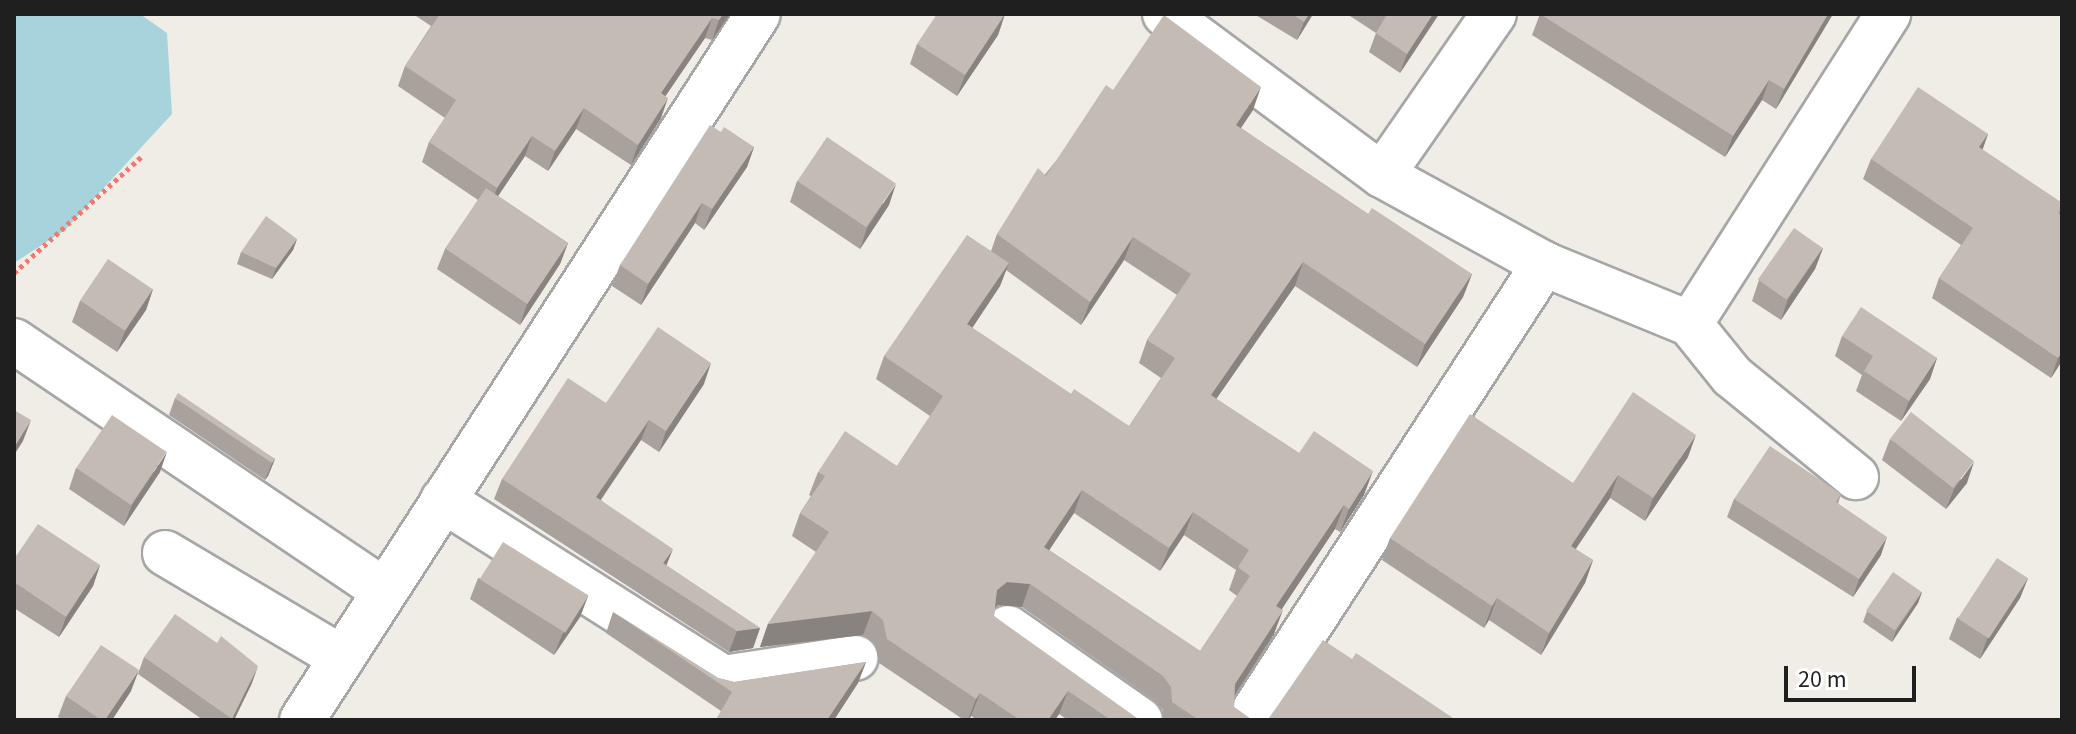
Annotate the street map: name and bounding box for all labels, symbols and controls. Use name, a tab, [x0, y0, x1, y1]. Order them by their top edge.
scale bar	[1788, 650, 1920, 700]
text: 20 m	[1798, 662, 1847, 697]

